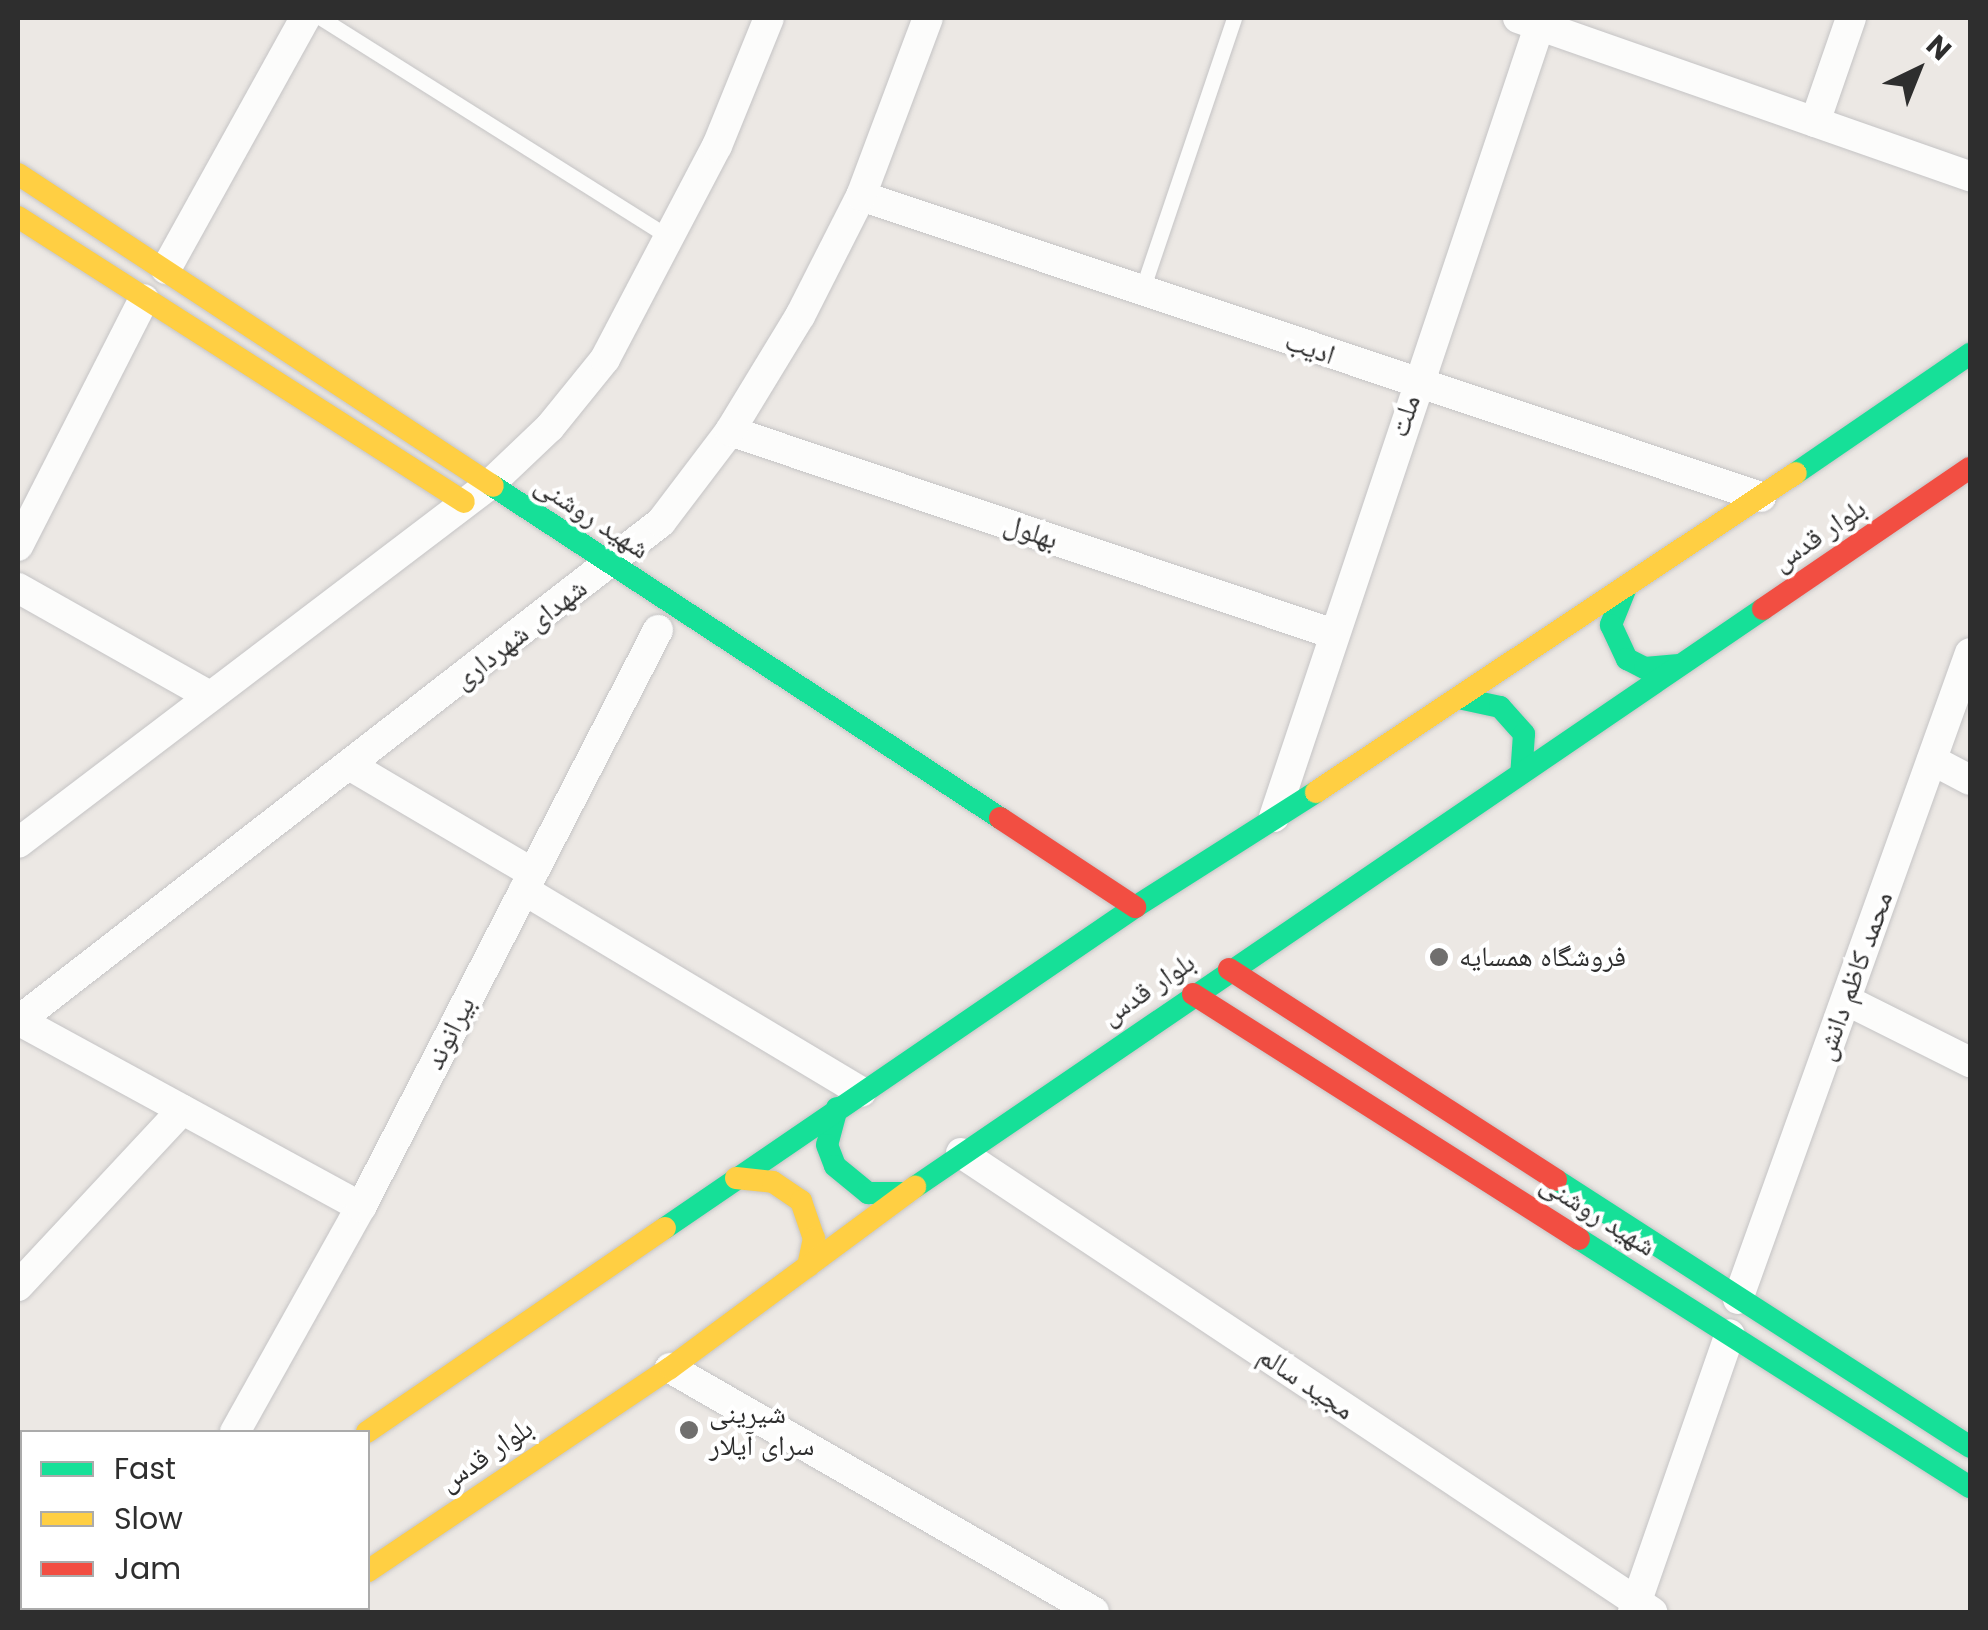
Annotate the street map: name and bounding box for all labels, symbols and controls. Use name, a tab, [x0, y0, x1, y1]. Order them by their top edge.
north arrow	[1868, 20, 1968, 120]
text: N	[1918, 26, 1960, 69]
street label: ادیب	[1281, 324, 1339, 372]
street label: ملت	[1382, 390, 1428, 442]
street label: شهید روشنی	[528, 468, 656, 566]
street label: بلوار قدس	[1766, 491, 1872, 579]
street label: بهلول	[1000, 507, 1062, 557]
street label: شهدای شهرداری	[446, 571, 594, 697]
street label: محمد کاظم دانش	[1808, 887, 1900, 1065]
place label: فروشگاه همسایه	[1459, 940, 1626, 974]
street label: بلوار قدس	[1095, 945, 1201, 1033]
marker: فروشگاه همسایه	[1428, 946, 1450, 968]
street label: بیرانوند	[417, 991, 483, 1075]
street label: شهید روشنی	[1534, 1166, 1662, 1264]
street label: مجید سالم	[1252, 1339, 1360, 1427]
place label: شیرینی سرای آیلار	[709, 1397, 814, 1463]
street label: بلوار قدس	[433, 1411, 539, 1499]
marker: شیرینی سرای آیلار	[678, 1419, 700, 1441]
legend	[20, 1430, 370, 1610]
text: Fast	[114, 1447, 176, 1490]
text: Slow	[114, 1497, 183, 1540]
text: Jam	[114, 1547, 181, 1590]

